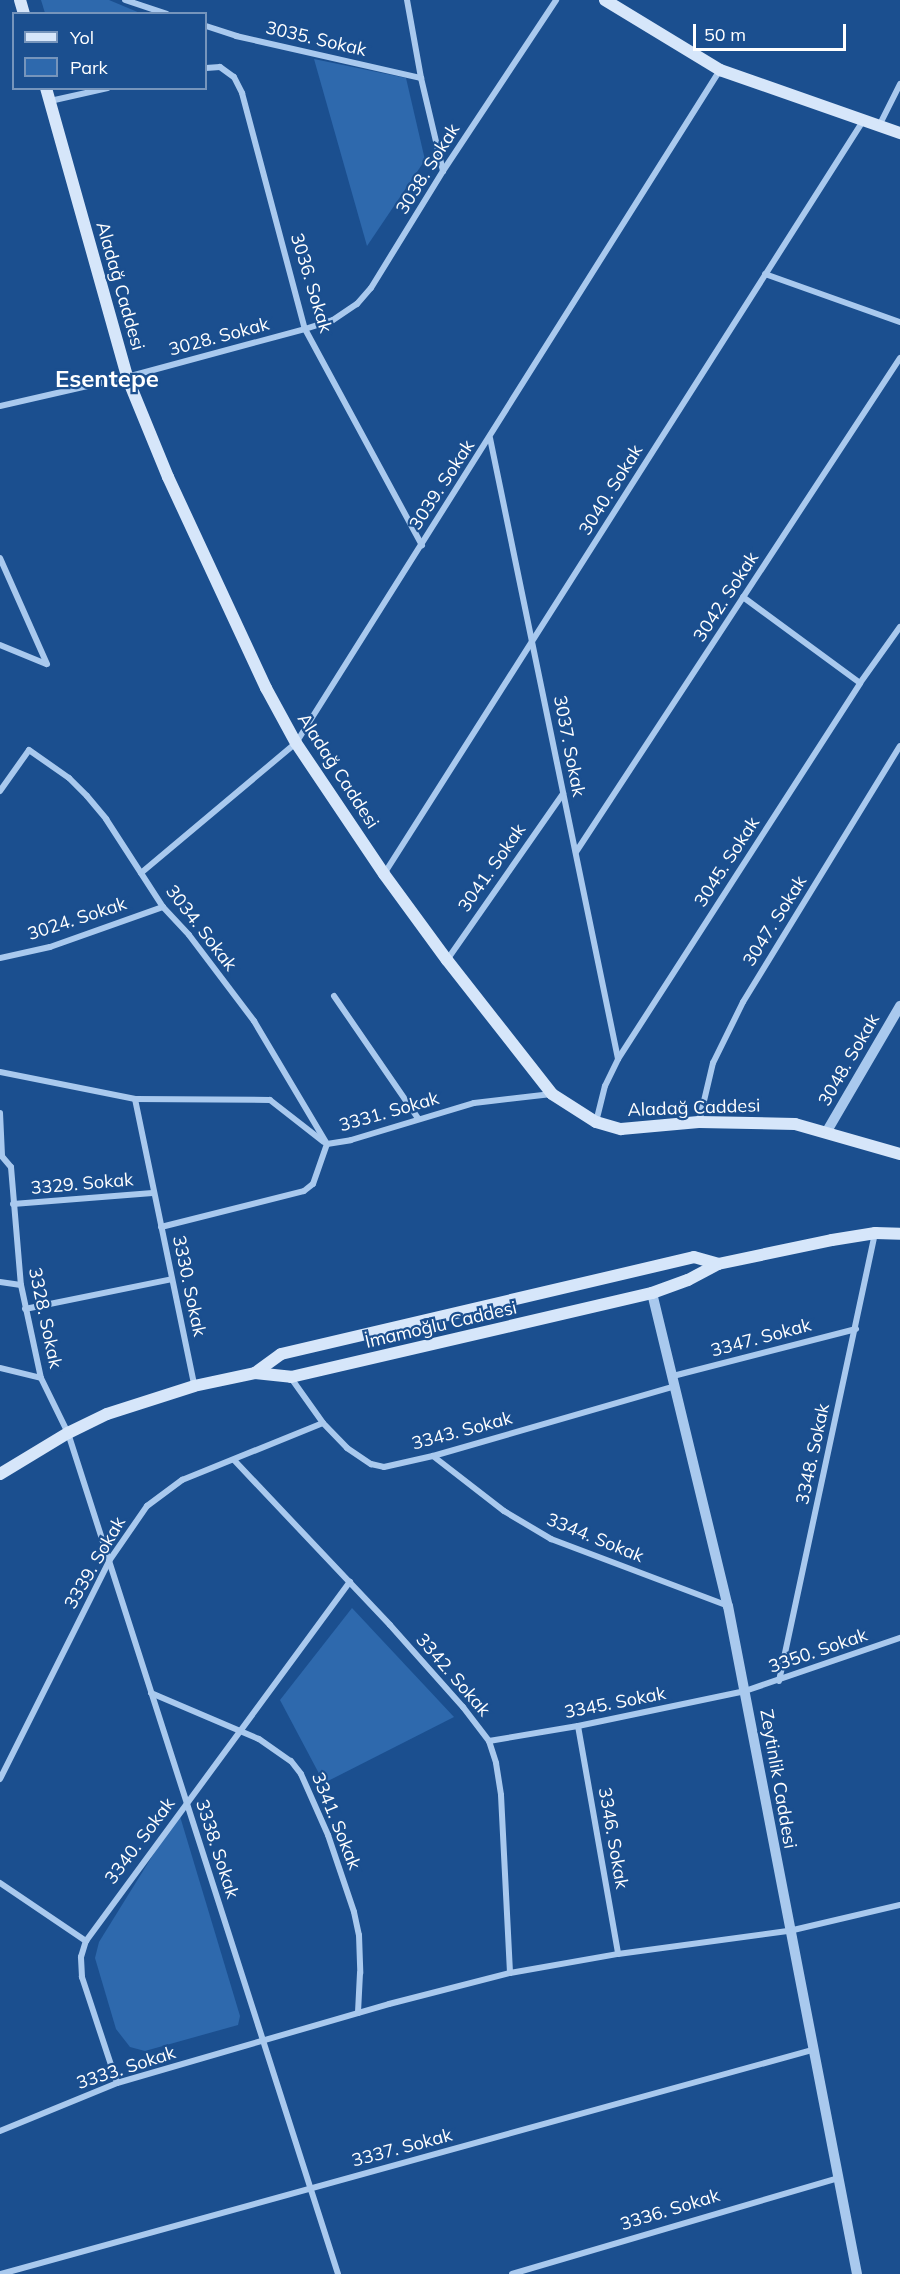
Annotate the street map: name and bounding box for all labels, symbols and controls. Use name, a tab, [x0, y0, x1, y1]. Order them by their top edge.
legend	[12, 12, 207, 90]
scale bar	[696, 12, 849, 50]
street label: 3035. Sokak	[264, 17, 368, 61]
text: 50 m	[704, 23, 746, 46]
text: Yol	[70, 26, 94, 49]
text: Park	[70, 56, 108, 79]
street label: 3038. Sokak	[392, 120, 464, 218]
street label: Aladağ Caddesi	[91, 219, 149, 353]
street label: 3036. Sokak	[286, 231, 336, 335]
street label: 3028. Sokak	[167, 313, 271, 361]
district label: Esentepe	[55, 365, 159, 393]
street label: 3039. Sokak	[405, 436, 479, 534]
street label: 3040. Sokak	[575, 441, 647, 539]
street label: 3042. Sokak	[689, 548, 763, 646]
street label: 3037. Sokak	[549, 694, 589, 798]
street label: Aladağ Caddesi	[293, 709, 383, 833]
street label: 3045. Sokak	[690, 813, 764, 911]
street label: 3041. Sokak	[454, 820, 530, 916]
street label: 3047. Sokak	[739, 872, 811, 970]
street label: 3034. Sokak	[161, 881, 241, 975]
street label: 3024. Sokak	[25, 893, 129, 945]
street label: 3048. Sokak	[814, 1010, 884, 1110]
street label: 3331. Sokak	[337, 1087, 441, 1137]
street label: Aladağ Caddesi	[627, 1095, 761, 1121]
street label: 3329. Sokak	[30, 1169, 134, 1199]
street label: 3330. Sokak	[168, 1234, 210, 1338]
street label: 3328. Sokak	[24, 1266, 66, 1370]
street label: İmamoğlu Caddesi	[363, 1297, 519, 1353]
street label: 3347. Sokak	[709, 1314, 813, 1362]
street label: 3348. Sokak	[792, 1402, 834, 1506]
street label: 3343. Sokak	[410, 1407, 514, 1455]
street label: 3344. Sokak	[543, 1509, 647, 1567]
street label: 3339. Sokak	[60, 1513, 130, 1613]
street label: 3350. Sokak	[766, 1624, 870, 1678]
street label: 3342. Sokak	[411, 1629, 495, 1721]
street label: 3345. Sokak	[563, 1683, 667, 1723]
street label: Zeytinlik Caddesi	[755, 1708, 801, 1850]
street label: 3341. Sokak	[307, 1769, 365, 1873]
street label: 3346. Sokak	[593, 1786, 633, 1890]
street label: 3340. Sokak	[100, 1793, 180, 1889]
street label: 3338. Sokak	[191, 1797, 243, 1901]
street label: 3333. Sokak	[74, 2042, 178, 2094]
street label: 3337. Sokak	[350, 2124, 454, 2172]
street label: 3336. Sokak	[618, 2185, 722, 2235]

